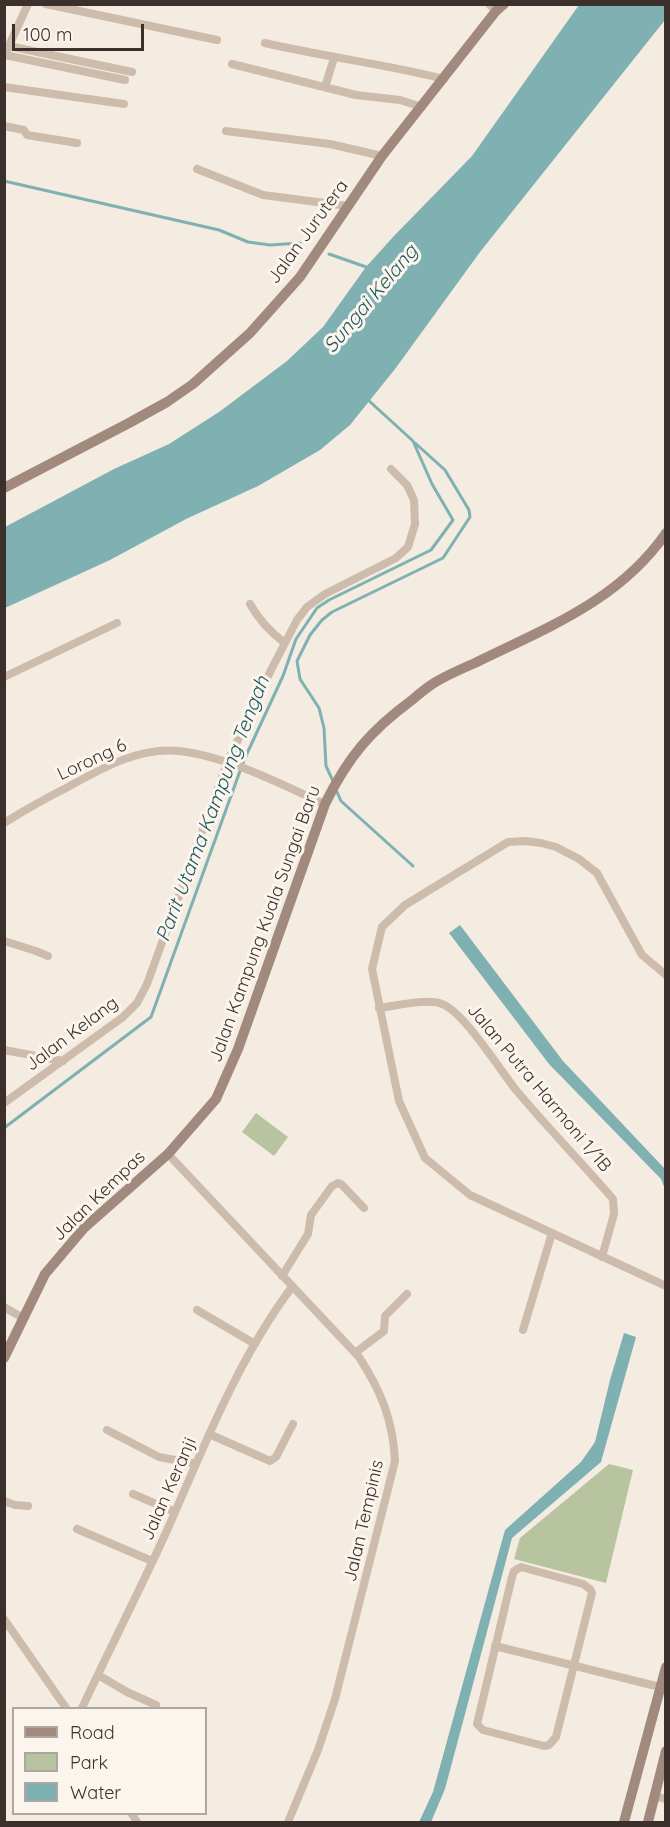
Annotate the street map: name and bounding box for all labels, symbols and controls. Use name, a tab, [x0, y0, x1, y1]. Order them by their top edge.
scale bar	[15, 12, 147, 50]
text: 100 m	[23, 23, 72, 46]
street label: Jalan Jurutera	[263, 176, 353, 288]
water label: Sungai Kelang	[319, 240, 423, 358]
water label: Parit Utama Kampung Tengah	[151, 673, 275, 945]
street label: Lorong 6	[54, 735, 130, 785]
street label: Jalan Kampung Kuala Sungai Baru	[205, 783, 325, 1065]
street label: Jalan Kelang	[21, 992, 123, 1076]
street label: Jalan Putra Harmoni 1/1B	[462, 1000, 616, 1176]
street label: Jalan Kempas	[48, 1146, 150, 1246]
street label: Jalan Keranji	[137, 1434, 201, 1544]
street label: Jalan Tempinis	[339, 1458, 389, 1584]
legend	[12, 1707, 207, 1815]
text: Road	[70, 1721, 115, 1744]
text: Park	[70, 1751, 108, 1774]
text: Water	[70, 1781, 121, 1804]

